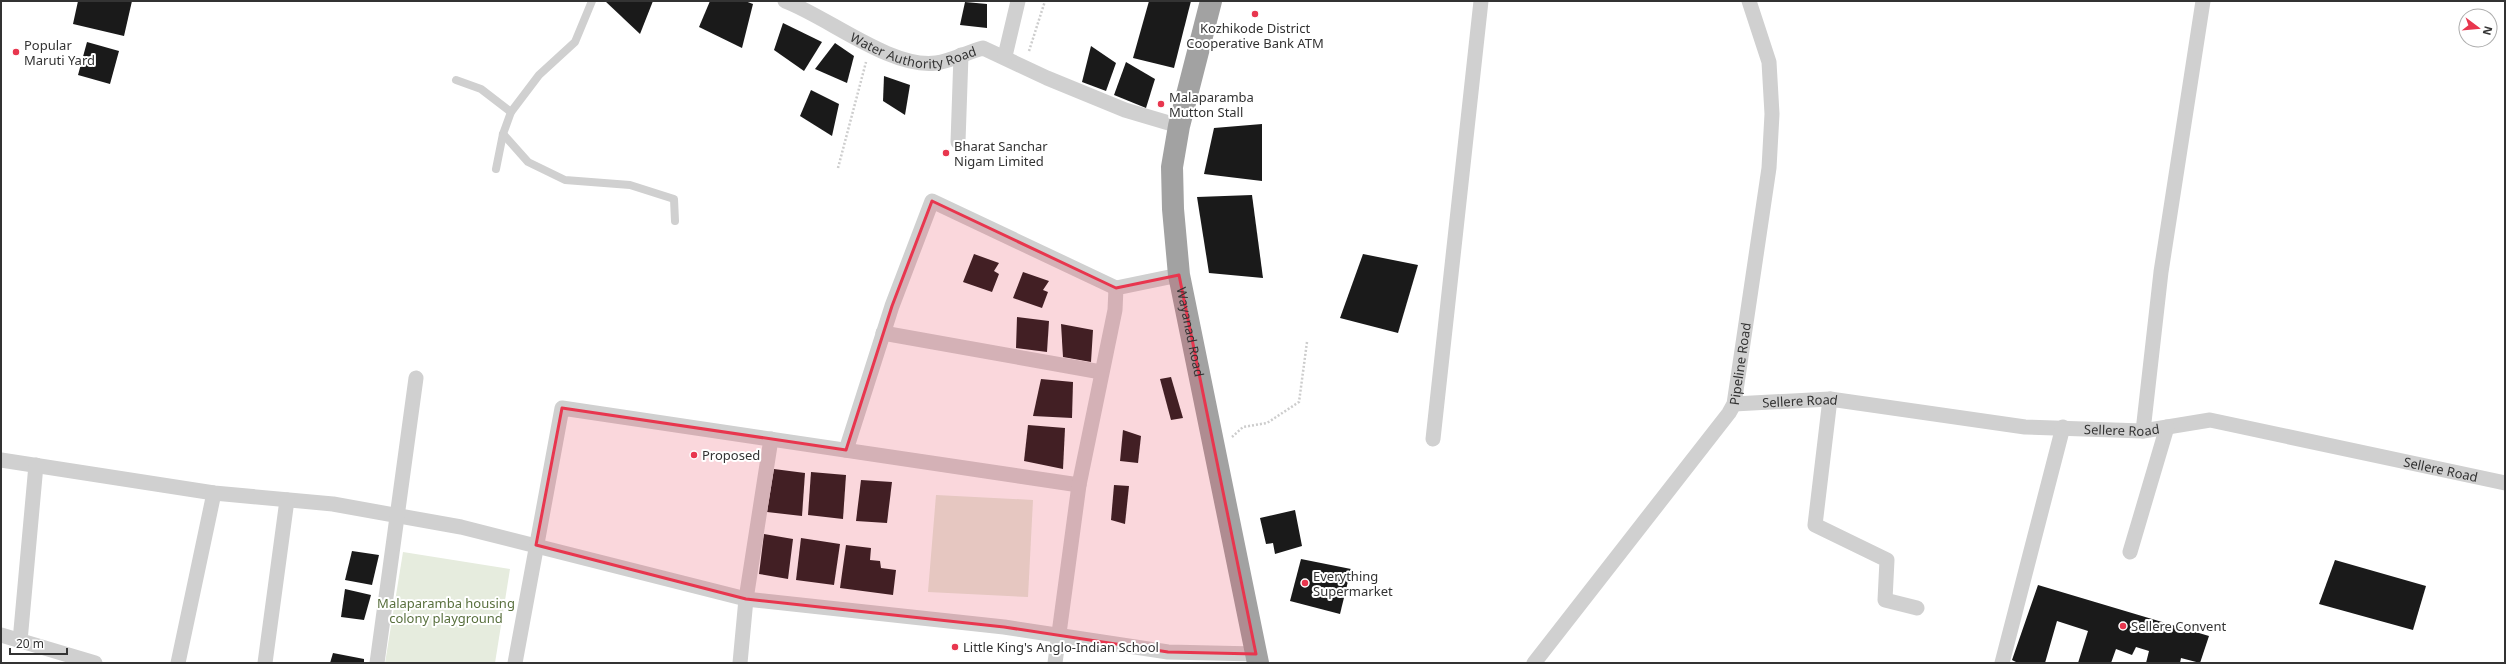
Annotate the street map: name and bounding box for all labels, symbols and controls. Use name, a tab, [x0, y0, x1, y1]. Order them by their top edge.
north arrow	[2458, 8, 2498, 48]
marker: Kozhikode District Cooperative Bank ATM	[1250, 9, 1260, 19]
place label: Kozhikode District Cooperative Bank ATM	[1186, 19, 1324, 52]
text: N	[2480, 25, 2497, 37]
street label: Water Authority Road	[847, 28, 979, 73]
place label: Popular Maruti Yard	[24, 36, 95, 69]
marker: Popular Maruti Yard	[11, 47, 21, 57]
place label: Malaparamba Mutton Stall	[1169, 88, 1254, 121]
marker: Malaparamba Mutton Stall	[1156, 99, 1166, 109]
place label: Bharat Sanchar Nigam Limited	[954, 137, 1048, 170]
marker: Bharat Sanchar Nigam Limited	[941, 148, 951, 158]
street label: Wayanad Road	[1173, 286, 1208, 378]
street label: Pipeline Road	[1725, 321, 1755, 406]
street label: Sellere Road	[1762, 390, 1839, 412]
street label: Sellere Road	[2084, 419, 2161, 440]
place label: Proposed	[702, 446, 760, 464]
marker: Proposed	[689, 450, 699, 460]
street label: Sellere Road	[2402, 453, 2480, 486]
place label: Everything Supermarket	[1313, 567, 1393, 600]
marker: Everything Supermarket	[1300, 578, 1310, 588]
park label: Malaparamba housing colony playground	[377, 594, 515, 627]
place label: Sellere Convent	[2131, 617, 2226, 635]
marker: Sellere Convent	[2118, 621, 2128, 631]
scale bar	[10, 630, 67, 656]
text: 20 m	[16, 635, 44, 652]
place label: Little King's Anglo-Indian School	[963, 638, 1159, 656]
marker: Little King's Anglo-Indian School	[950, 642, 960, 652]

